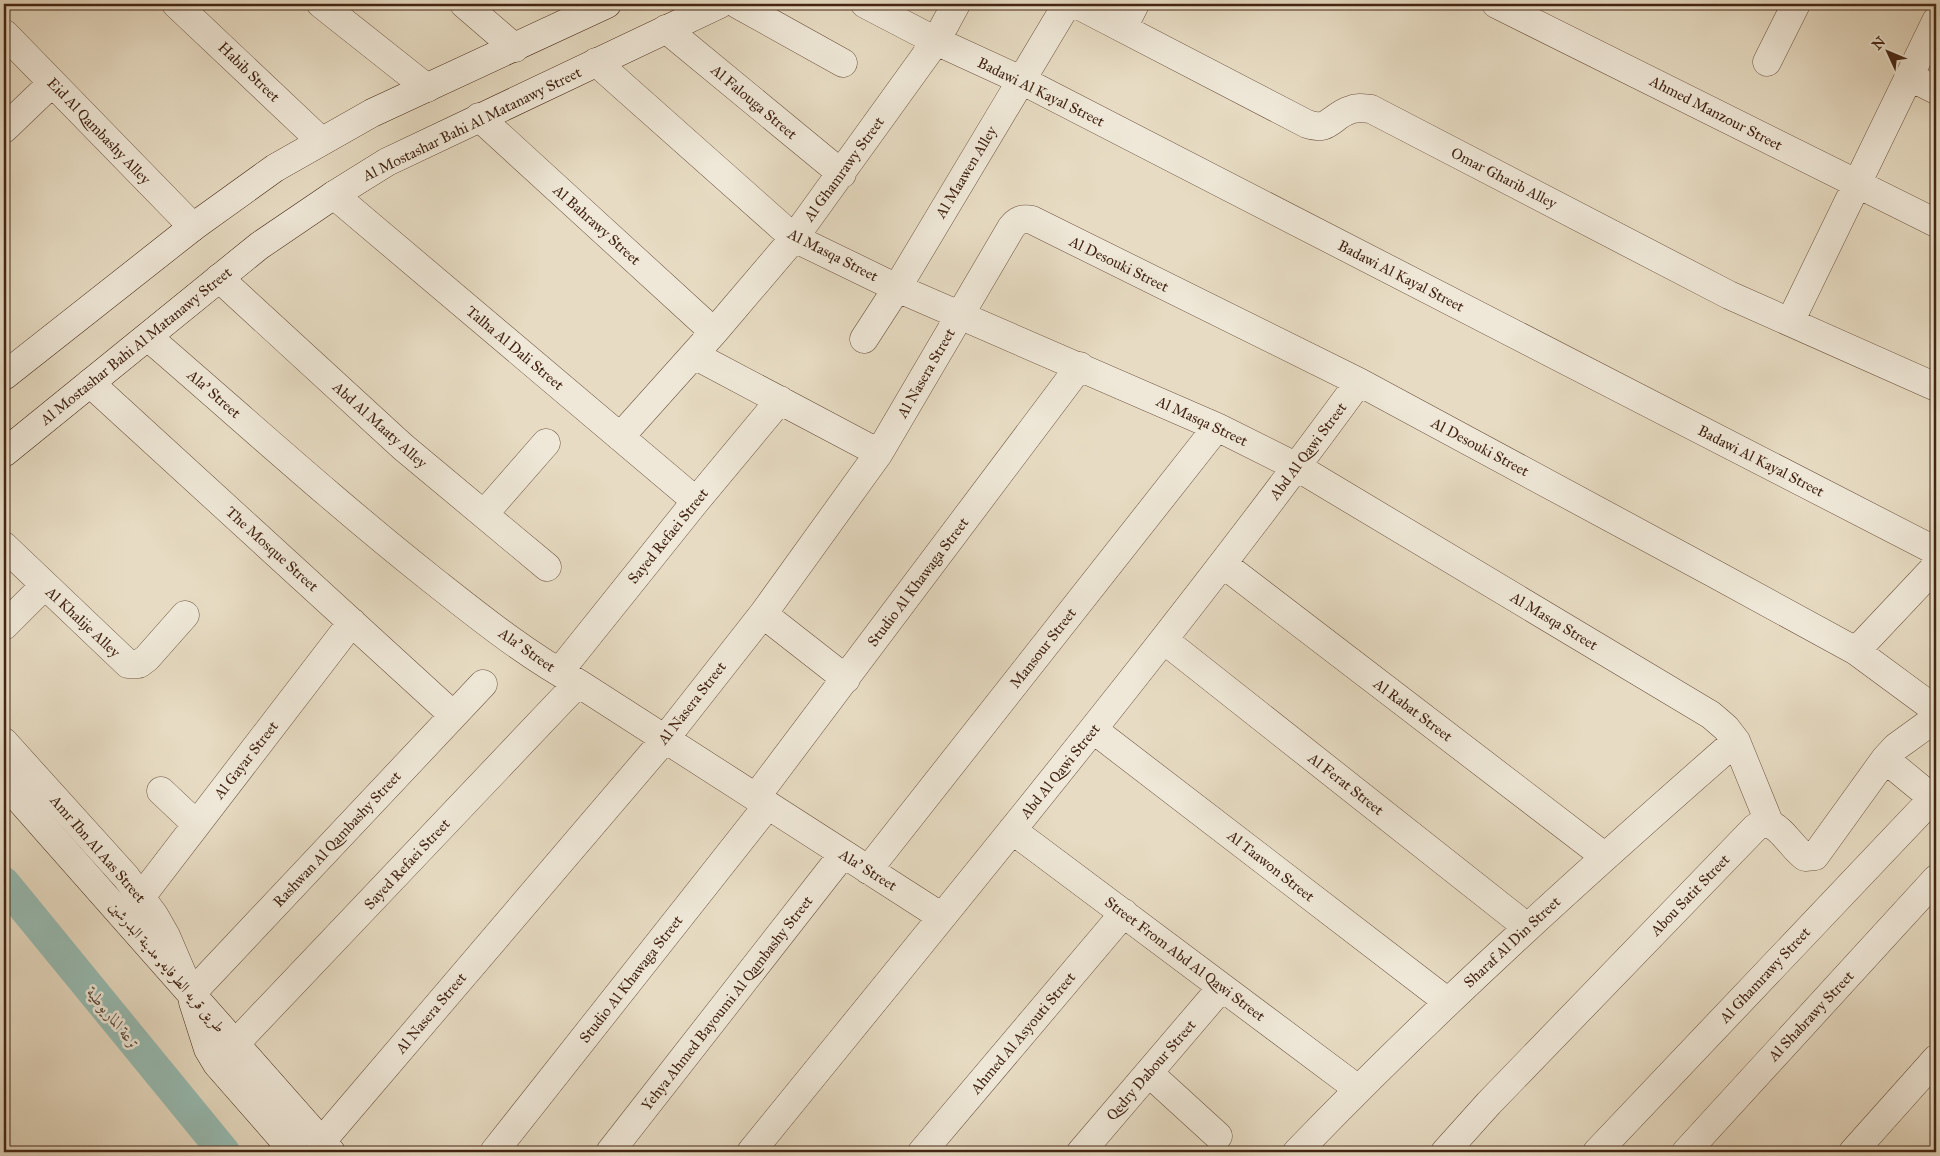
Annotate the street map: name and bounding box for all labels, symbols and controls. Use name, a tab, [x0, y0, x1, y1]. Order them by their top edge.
north arrow	[1862, 28, 1912, 78]
text: N	[1869, 33, 1889, 53]
street label: Habib Street	[215, 38, 284, 106]
street label: Badawi Al Kayal Street	[974, 53, 1108, 131]
street label: Al Falouga Street	[707, 60, 801, 144]
street label: Al Mostashar Bahi Al Matanawy Street	[359, 63, 585, 185]
street label: Ahmed Manzour Street	[1646, 71, 1786, 155]
street label: Eid Al Qambashy Alley	[43, 74, 155, 189]
street label: Al Ghamrawy Street	[799, 113, 888, 226]
street label: Al Maawen Alley	[931, 122, 1001, 222]
street label: Omar Gharib Alley	[1448, 144, 1561, 213]
street label: Al Bahrawy Street	[549, 180, 645, 269]
street label: Al Masqa Street	[784, 224, 882, 287]
street label: Al Desouki Street	[1066, 232, 1172, 296]
street label: Badawi Al Kayal Street	[1335, 236, 1468, 316]
street label: Al Mostashar Bahi Al Matanawy Street	[36, 263, 236, 429]
street label: Talha Al Dali Street	[463, 302, 568, 395]
street label: Al Nasera Street	[893, 324, 959, 422]
street label: Ala' Street	[183, 365, 245, 422]
street label: Abd Al Maaty Alley	[328, 377, 432, 473]
street label: Al Masqa Street	[1152, 392, 1251, 451]
street label: Abd Al Qawi Street	[1265, 398, 1351, 504]
street label: Al Desouki Street	[1427, 413, 1533, 481]
street label: Badawi Al Kayal Street	[1695, 421, 1828, 501]
street label: Sayed Refaei Street	[624, 484, 712, 587]
street label: The Mosque Street	[221, 503, 323, 597]
street label: Studio Al Khawaga Street	[864, 513, 973, 650]
street label: Al Khalije Alley	[41, 582, 125, 662]
street label: Al Masqa Street	[1506, 587, 1602, 655]
street label: Mansour Street	[1006, 604, 1080, 692]
street label: Ala' Street	[495, 623, 559, 676]
street label: Al Nasera Street	[653, 657, 730, 749]
street label: Al Rabat Street	[1369, 674, 1456, 746]
street label: Al Gayar Street	[209, 717, 282, 803]
street label: Abd Al Qawi Street	[1016, 719, 1104, 823]
street label: Al Ferat Street	[1304, 748, 1388, 819]
street label: Rashwan Al Qambashy Street	[269, 767, 405, 911]
street label: Amr Ibn Al Aas Street	[46, 791, 150, 907]
street label: Sayed Refaei Street	[360, 814, 454, 913]
street label: Al Taawon Street	[1223, 826, 1319, 906]
street label: Ala' Street	[835, 845, 901, 895]
street label: Abou Satit Street	[1646, 850, 1734, 940]
street label: Yehya Ahmed Bayoumi Al Qambashy Street	[638, 892, 817, 1114]
street label: Sharaf Al Din Street	[1460, 892, 1565, 991]
street label: Street From Abd Al Qawi Street	[1101, 893, 1269, 1026]
street label: طريق قريه الطرفايه, مدينة البدرشين	[104, 898, 229, 1037]
street label: Studio Al Khawaga Street	[576, 911, 687, 1046]
street label: Al Ghamrawy Street	[1715, 923, 1815, 1028]
street label: Al Shabrawy Street	[1764, 967, 1858, 1066]
street label: Al Nasera Street	[391, 968, 471, 1058]
street label: Ahmed Al Asyouti Street	[966, 968, 1080, 1098]
water label: ترعة الماريوطية	[81, 982, 144, 1054]
street label: Qedry Dabour Street	[1102, 1015, 1200, 1124]

